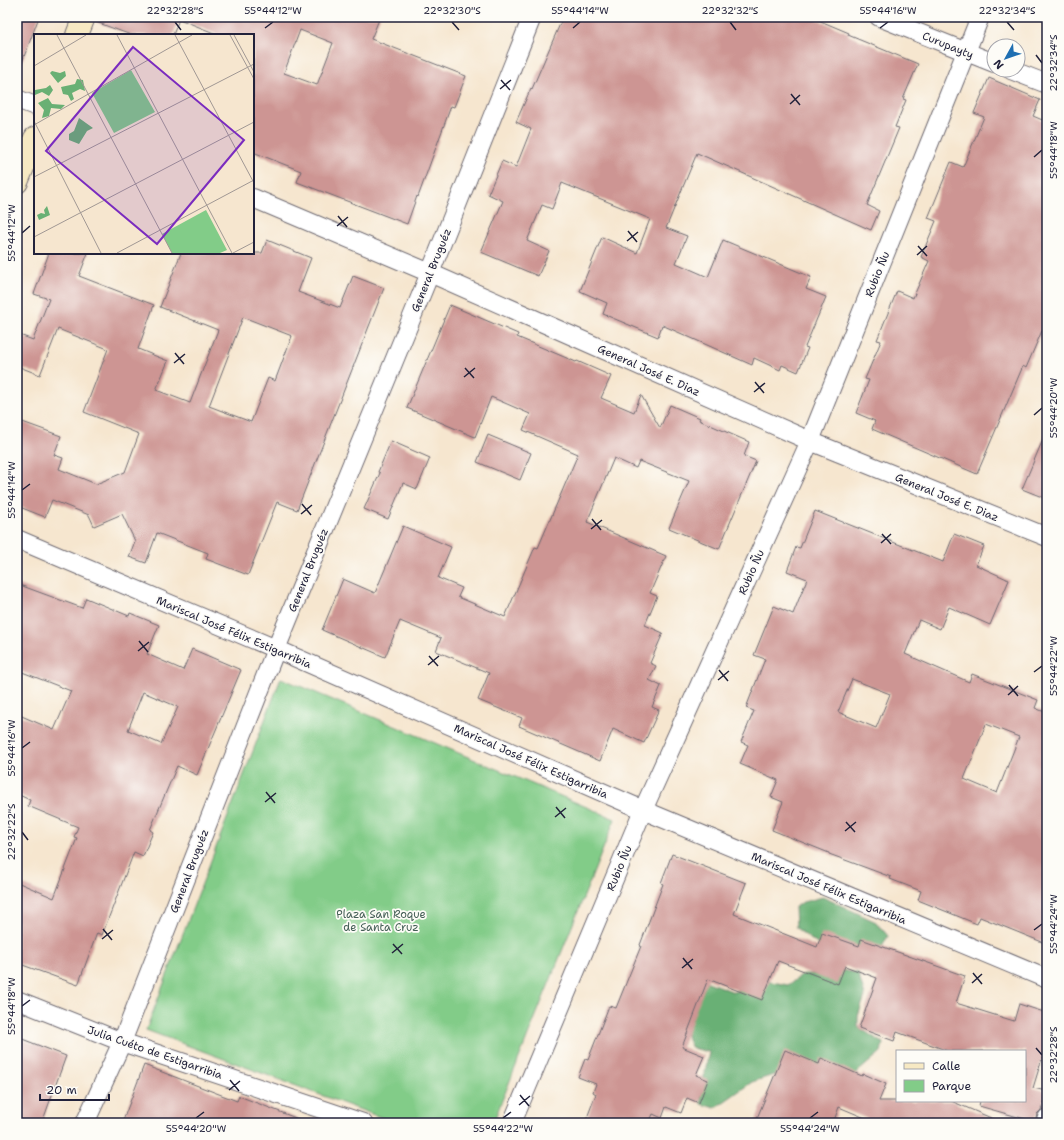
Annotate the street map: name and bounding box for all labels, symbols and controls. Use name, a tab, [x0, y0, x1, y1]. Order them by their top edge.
text: 22°32'28"S	[146, 4, 204, 17]
text: 55°44'12"W	[244, 4, 302, 17]
text: 22°32'30"S	[423, 4, 481, 17]
text: 55°44'14"W	[551, 4, 609, 17]
text: 22°32'32"S	[702, 4, 759, 17]
text: 55°44'16"W	[859, 4, 917, 17]
text: 22°32'34"S	[978, 4, 1036, 17]
street label: Curupayty	[920, 28, 976, 63]
inset map	[34, 34, 254, 254]
text: 22°32'34"S	[1047, 34, 1060, 92]
north arrow	[986, 38, 1026, 78]
text: N	[990, 56, 1007, 72]
text: 55°44'18"W	[1047, 121, 1060, 179]
text: 55°44'12"W	[5, 204, 18, 262]
street label: General Bruguéz	[408, 226, 455, 314]
street label: Rubio Ñu	[861, 249, 893, 299]
street label: General José E. Diaz	[595, 341, 702, 400]
text: 55°44'20"W	[1047, 377, 1060, 438]
text: 55°44'14"W	[5, 461, 18, 519]
street label: General José E. Diaz	[893, 470, 1001, 525]
street label: General Bruguéz	[285, 526, 332, 614]
street label: Rubio Ñu	[734, 547, 768, 597]
street label: Mariscal José Félix Estigarribia	[154, 593, 314, 672]
text: 55°44'22"W	[1047, 636, 1060, 696]
text: 55°44'16"W	[5, 719, 18, 777]
street label: Mariscal José Félix Estigarribia	[451, 721, 610, 802]
text: 22°32'22"S	[5, 803, 18, 861]
street label: General Bruguéz	[167, 827, 212, 915]
street label: Rubio Ñu	[602, 843, 636, 893]
street label: Mariscal José Félix Estigarribia	[749, 849, 909, 928]
text: 55°44'24"W	[1047, 894, 1060, 954]
park label: Plaza San Roque de Santa Cruz	[336, 907, 426, 935]
text: 55°44'18"W	[5, 977, 18, 1035]
street label: Julia Cuéto de Estigarribia	[85, 1022, 225, 1083]
text: 22°32'28"S	[1047, 1026, 1060, 1084]
legend	[896, 1050, 1026, 1102]
text: Calle	[932, 1058, 961, 1074]
scale bar	[40, 1076, 109, 1102]
text: Parque	[932, 1078, 971, 1094]
text: 20 m	[46, 1082, 77, 1098]
text: 55°44'20"W	[166, 1122, 227, 1135]
text: 55°44'22"W	[473, 1122, 533, 1135]
text: 55°44'24"W	[780, 1122, 840, 1135]

